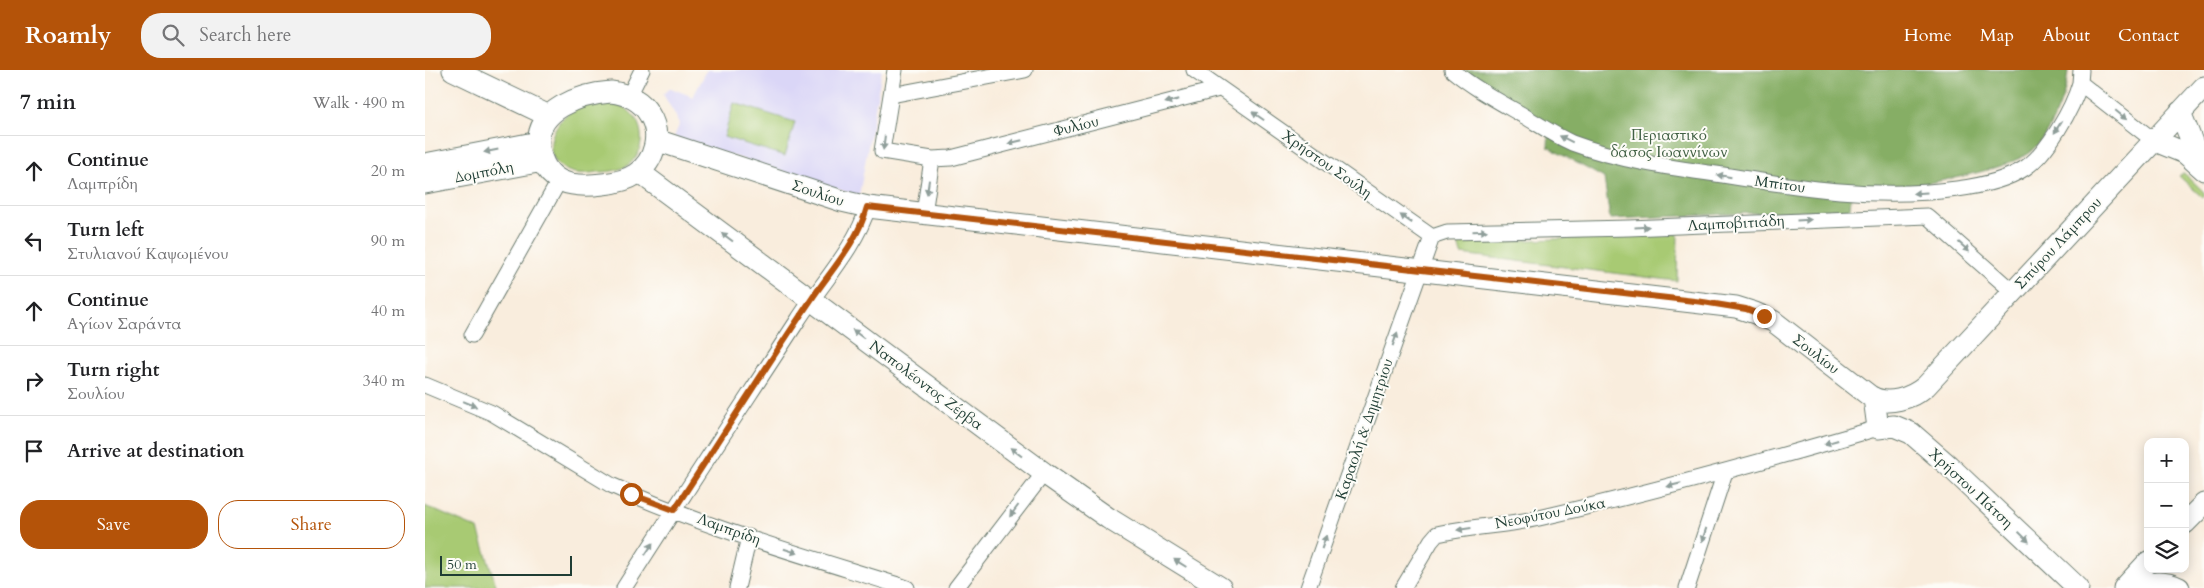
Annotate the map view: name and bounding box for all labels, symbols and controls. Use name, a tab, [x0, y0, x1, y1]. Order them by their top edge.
search box	[141, 13, 491, 58]
text: Roamly	[25, 19, 111, 52]
icon: search	[159, 21, 187, 49]
text: Search here	[199, 22, 291, 48]
text: Home	[1904, 23, 1952, 48]
text: Map	[1980, 23, 2014, 48]
text: About	[2042, 23, 2090, 48]
text: Contact	[2118, 23, 2179, 48]
text: 7 min	[20, 88, 76, 117]
text: Walk · 490 m	[313, 92, 405, 114]
one-way arrow	[1165, 97, 1180, 105]
one-way arrow	[2115, 110, 2128, 121]
street label: Φυλίου	[1051, 111, 1101, 141]
one-way arrow	[1251, 111, 1265, 121]
one-way arrow	[2054, 120, 2063, 133]
street label: Χρήστου Σούλη	[1278, 125, 1376, 203]
park label: Περιαστικό δάσος Ιωαννίνων	[1611, 125, 1727, 162]
one-way arrow	[1559, 135, 1573, 143]
one-way arrow	[880, 136, 888, 152]
one-way arrow	[1007, 138, 1022, 146]
text: Continue	[67, 147, 149, 173]
one-way arrow	[482, 148, 498, 156]
icon: ahead	[20, 157, 48, 185]
street label: Δομπόλη	[453, 157, 515, 187]
text: 20 m	[371, 160, 405, 182]
one-way arrow	[1715, 171, 1731, 179]
street label: Μπίτου	[1753, 171, 1807, 197]
text: Λαμπρίδη	[67, 173, 138, 195]
street label: Σουλίου	[789, 175, 847, 211]
one-way arrow	[924, 179, 932, 195]
one-way arrow	[1912, 190, 1928, 198]
street label: Σπύρου Λάμπρου	[2010, 192, 2106, 293]
street label: Λαμποβιτιάδη	[1687, 210, 1785, 236]
one-way arrow	[1399, 214, 1413, 224]
one-way arrow	[1797, 216, 1813, 224]
text: Turn left	[67, 217, 144, 243]
one-way arrow	[1634, 223, 1650, 231]
icon: left	[20, 227, 48, 255]
one-way arrow	[1472, 227, 1488, 235]
text: 90 m	[371, 230, 405, 252]
one-way arrow	[720, 232, 734, 242]
one-way arrow	[1957, 241, 1969, 253]
text: Στυλιανού Καψωμένου	[67, 243, 229, 265]
text: Continue	[67, 287, 149, 313]
icon: ahead	[20, 297, 48, 325]
text: 40 m	[371, 300, 405, 322]
route end	[1753, 305, 1776, 328]
text: Αγίων Σαράντα	[67, 313, 181, 335]
one-way arrow	[851, 329, 865, 339]
street label: Σουλίου	[1788, 329, 1844, 379]
one-way arrow	[1391, 331, 1399, 346]
street label: Ναπολέοντος Ζέρβα	[865, 336, 987, 434]
street label: Καραολή & Δημητρίου	[1330, 356, 1398, 502]
text: Turn right	[67, 357, 159, 383]
icon: right	[20, 367, 48, 395]
text: 340 m	[363, 370, 405, 392]
text: Σουλίου	[67, 383, 125, 405]
one-way arrow	[463, 400, 478, 408]
icon: arrive	[20, 437, 48, 465]
text: Arrive at destination	[67, 438, 244, 464]
one-way arrow	[1823, 438, 1838, 446]
map controls	[2144, 438, 2189, 573]
button: +	[2144, 438, 2189, 483]
street label: Χρήστου Πάτση	[1924, 444, 2018, 532]
one-way arrow	[1009, 447, 1023, 457]
one-way arrow	[1666, 481, 1682, 489]
route start	[620, 483, 643, 506]
button: −	[2144, 483, 2189, 528]
street label: Νεοφύτου Δούκα	[1493, 493, 1607, 533]
button: Save	[20, 500, 208, 549]
button: Share	[218, 500, 405, 549]
one-way arrow	[1009, 504, 1019, 518]
street label: Λαμπρίδη	[694, 508, 764, 550]
one-way arrow	[1455, 525, 1471, 533]
one-way arrow	[1700, 528, 1708, 543]
button: layers	[2144, 528, 2189, 573]
one-way arrow	[2018, 531, 2030, 543]
one-way arrow	[1320, 534, 1328, 549]
one-way arrow	[644, 542, 654, 555]
one-way arrow	[784, 548, 799, 555]
scale bar	[440, 553, 573, 576]
text: 50 m	[447, 555, 477, 574]
one-way arrow	[1173, 558, 1186, 567]

